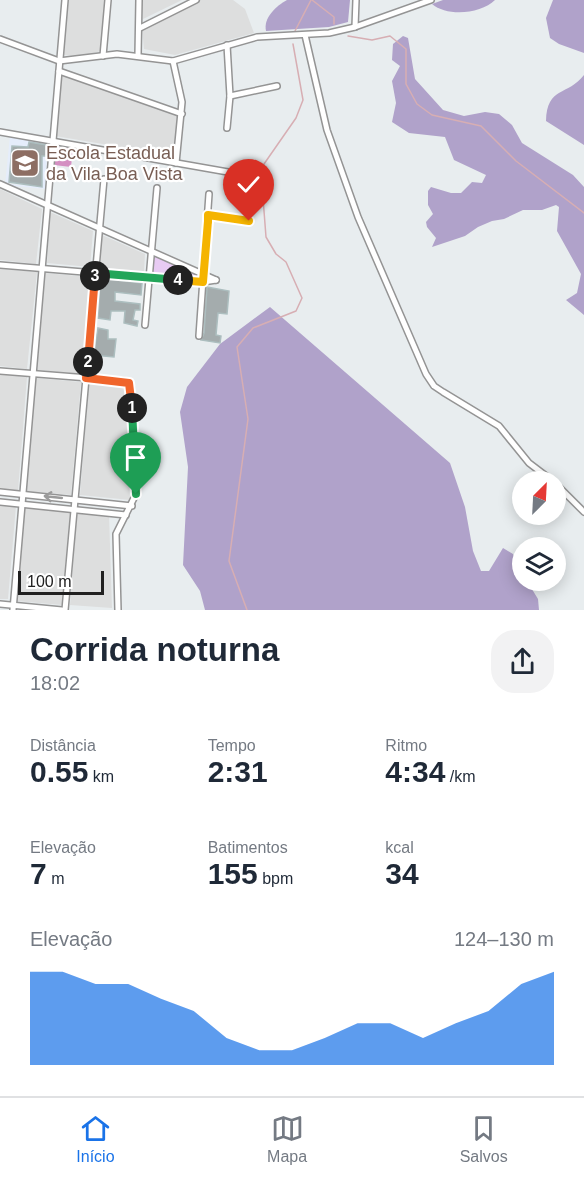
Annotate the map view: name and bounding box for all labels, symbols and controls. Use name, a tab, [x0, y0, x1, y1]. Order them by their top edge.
place label: Escola Estadual da Vila Boa Vista	[46, 143, 183, 184]
school or university icon: Escola Estadual da Vila Boa Vista	[9, 147, 41, 179]
pin	[223, 159, 274, 221]
icon: check	[232, 168, 265, 201]
pin: 3	[80, 261, 110, 291]
pin: 4	[163, 265, 193, 295]
text: 3	[91, 267, 99, 284]
text: 4	[174, 271, 182, 288]
pin: 2	[73, 347, 103, 377]
text: 2	[84, 353, 92, 370]
pin: 1	[117, 393, 147, 423]
text: 1	[128, 399, 136, 416]
pin	[110, 432, 161, 494]
icon: arrive	[119, 441, 152, 474]
north arrow	[512, 471, 566, 525]
map controls	[512, 471, 566, 591]
one-way arrow	[43, 491, 63, 502]
button: layers	[512, 537, 566, 591]
scale bar	[18, 568, 104, 596]
text: 100 m	[27, 573, 71, 590]
button: share	[491, 630, 554, 693]
text: Corrida noturna	[30, 631, 279, 668]
text: 18:02	[30, 672, 80, 694]
text: Distância	[30, 737, 96, 754]
text: Tempo	[208, 737, 256, 754]
text: Ritmo	[385, 737, 427, 754]
text: 0.55	[30, 755, 88, 788]
text: 2:31	[208, 755, 268, 788]
text: 4:34	[385, 755, 445, 788]
text: km	[88, 768, 114, 785]
text: /km	[445, 768, 476, 785]
text: Elevação	[30, 839, 96, 856]
text: Batimentos	[208, 839, 288, 856]
text: kcal	[385, 839, 414, 856]
text: 7	[30, 857, 47, 890]
text: 155	[208, 857, 258, 890]
text: 34	[385, 857, 419, 890]
text: m	[47, 870, 64, 887]
text: bpm	[258, 870, 293, 887]
text: Elevação	[30, 928, 112, 950]
text: 124–130 m	[454, 928, 554, 950]
tab: Início	[76, 1112, 115, 1166]
tab: Mapa	[267, 1112, 307, 1166]
tab: Salvos	[460, 1112, 508, 1166]

